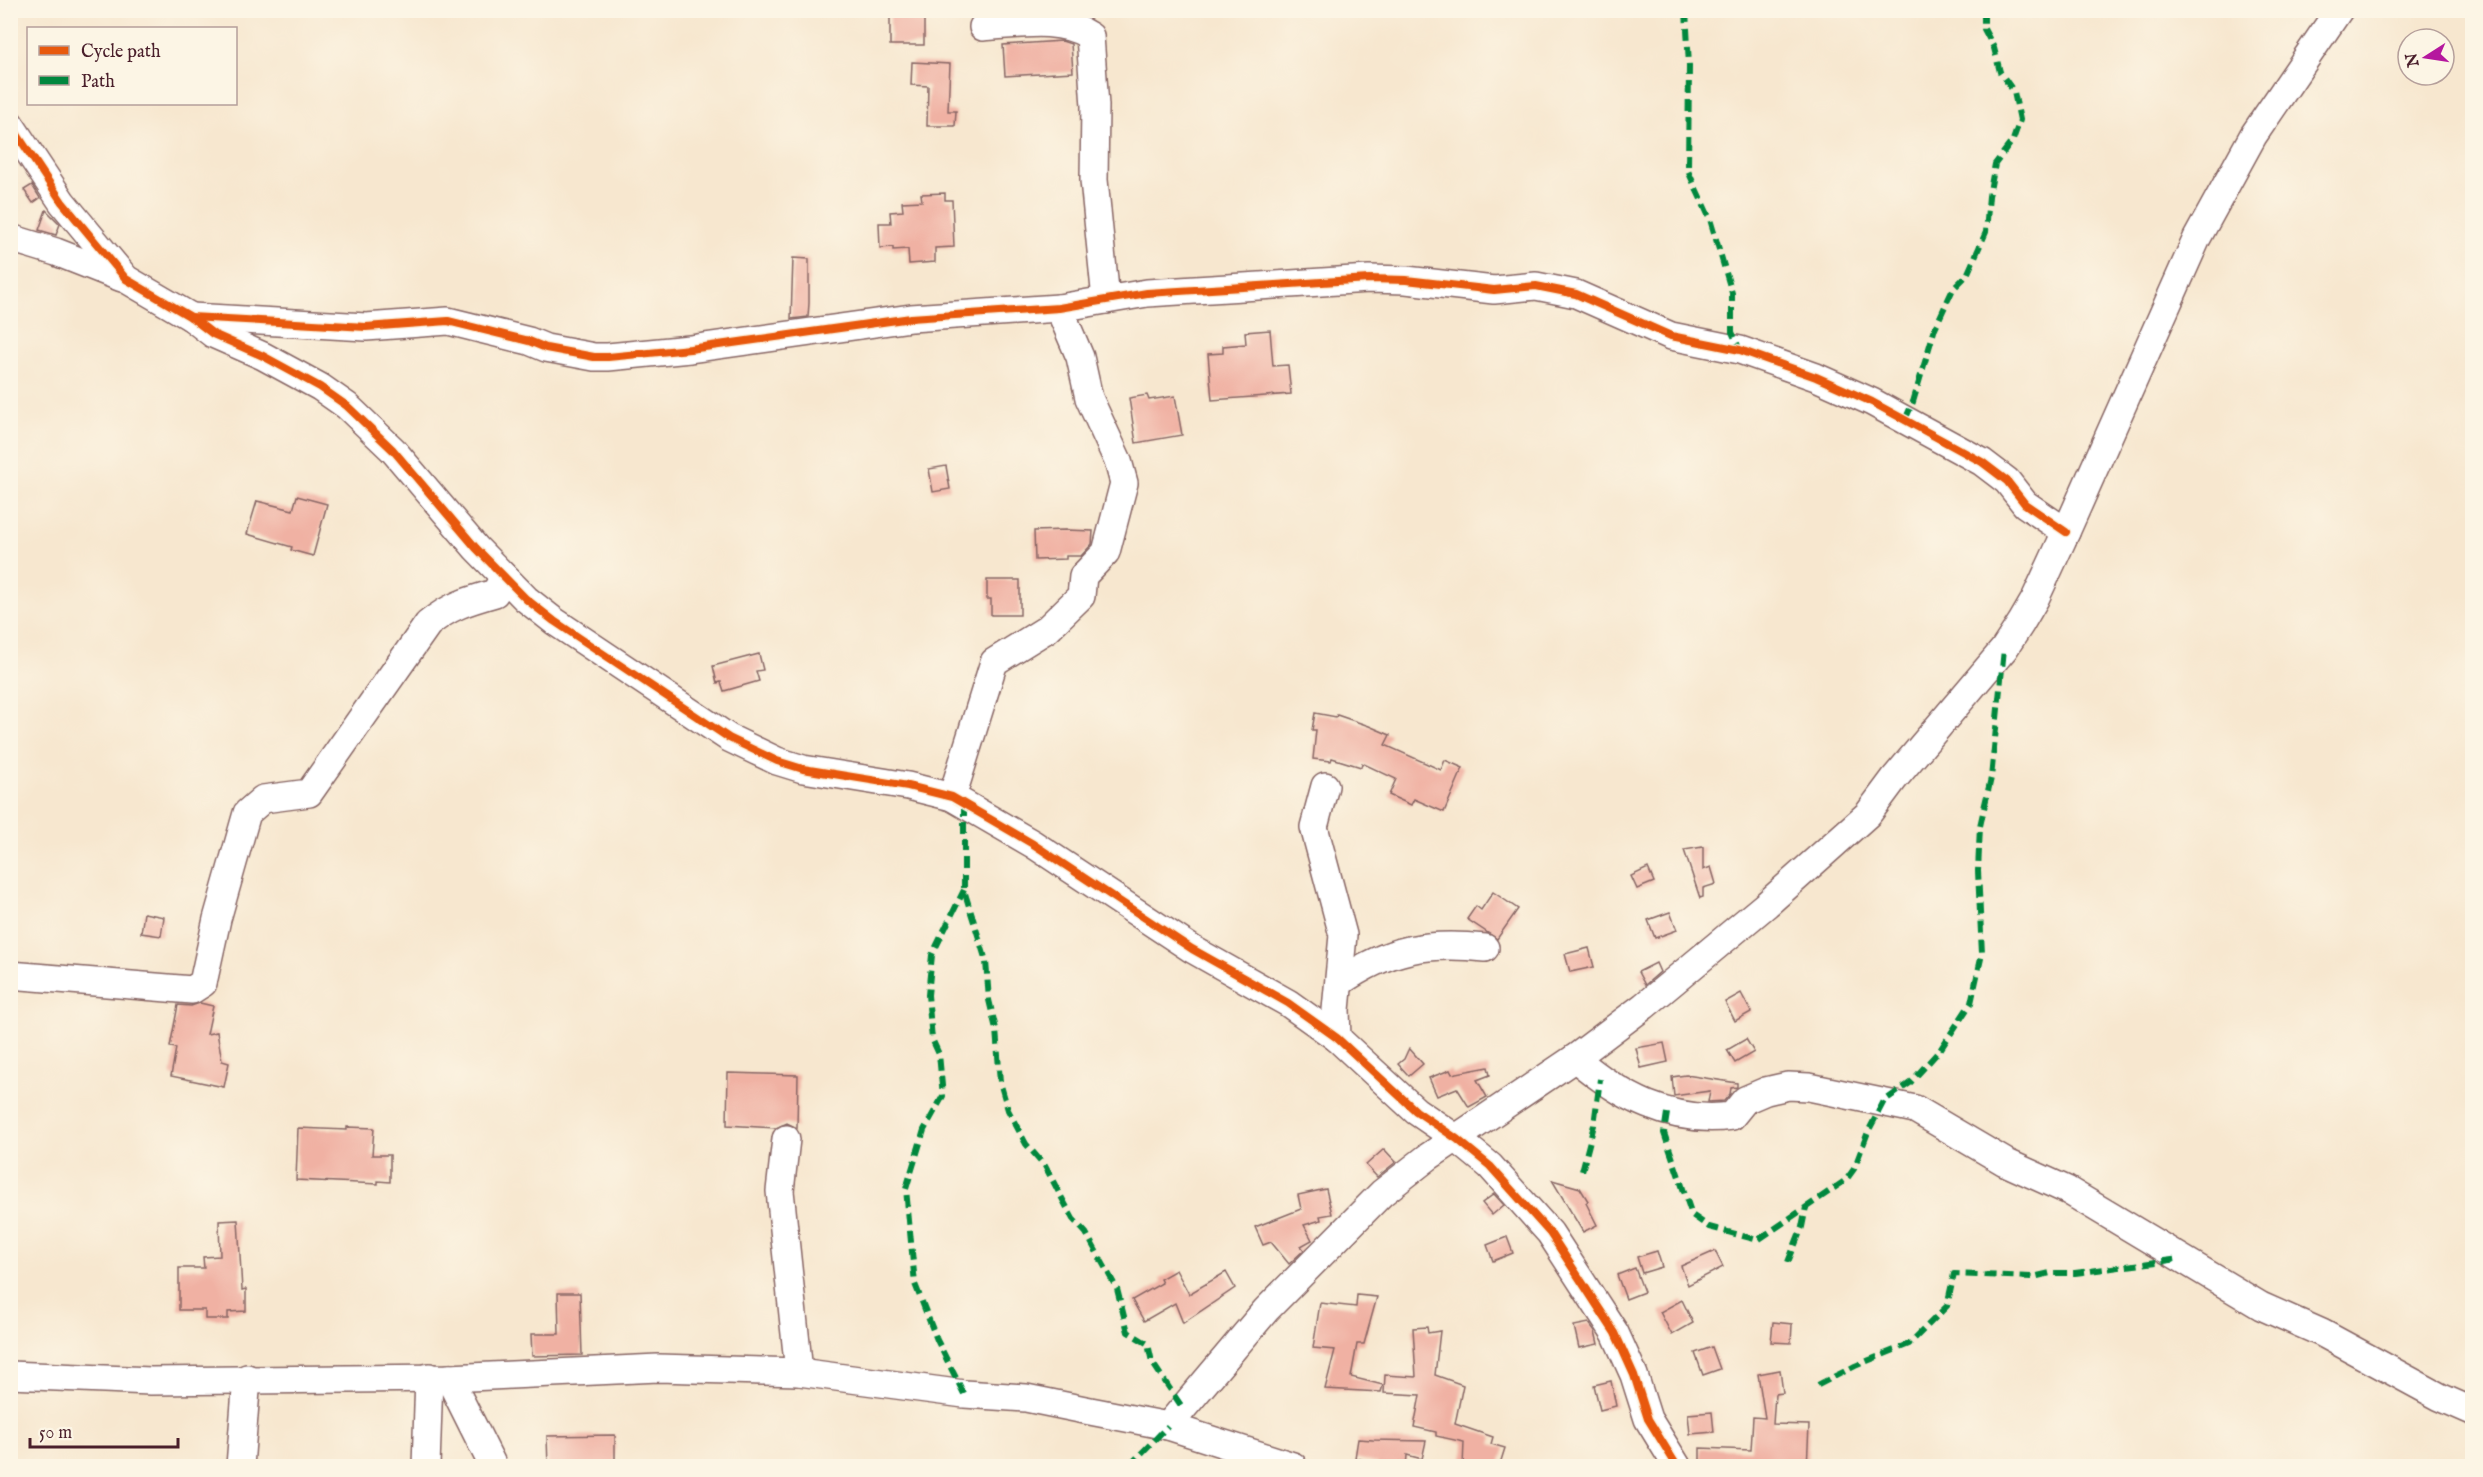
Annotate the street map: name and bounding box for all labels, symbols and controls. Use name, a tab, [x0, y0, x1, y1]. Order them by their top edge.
legend	[27, 27, 237, 105]
north arrow	[2396, 27, 2456, 87]
text: Cycle path	[81, 41, 161, 64]
text: N	[2402, 51, 2425, 70]
text: Path	[81, 71, 115, 94]
scale bar	[30, 1411, 178, 1449]
text: 50 m	[39, 1422, 72, 1445]

